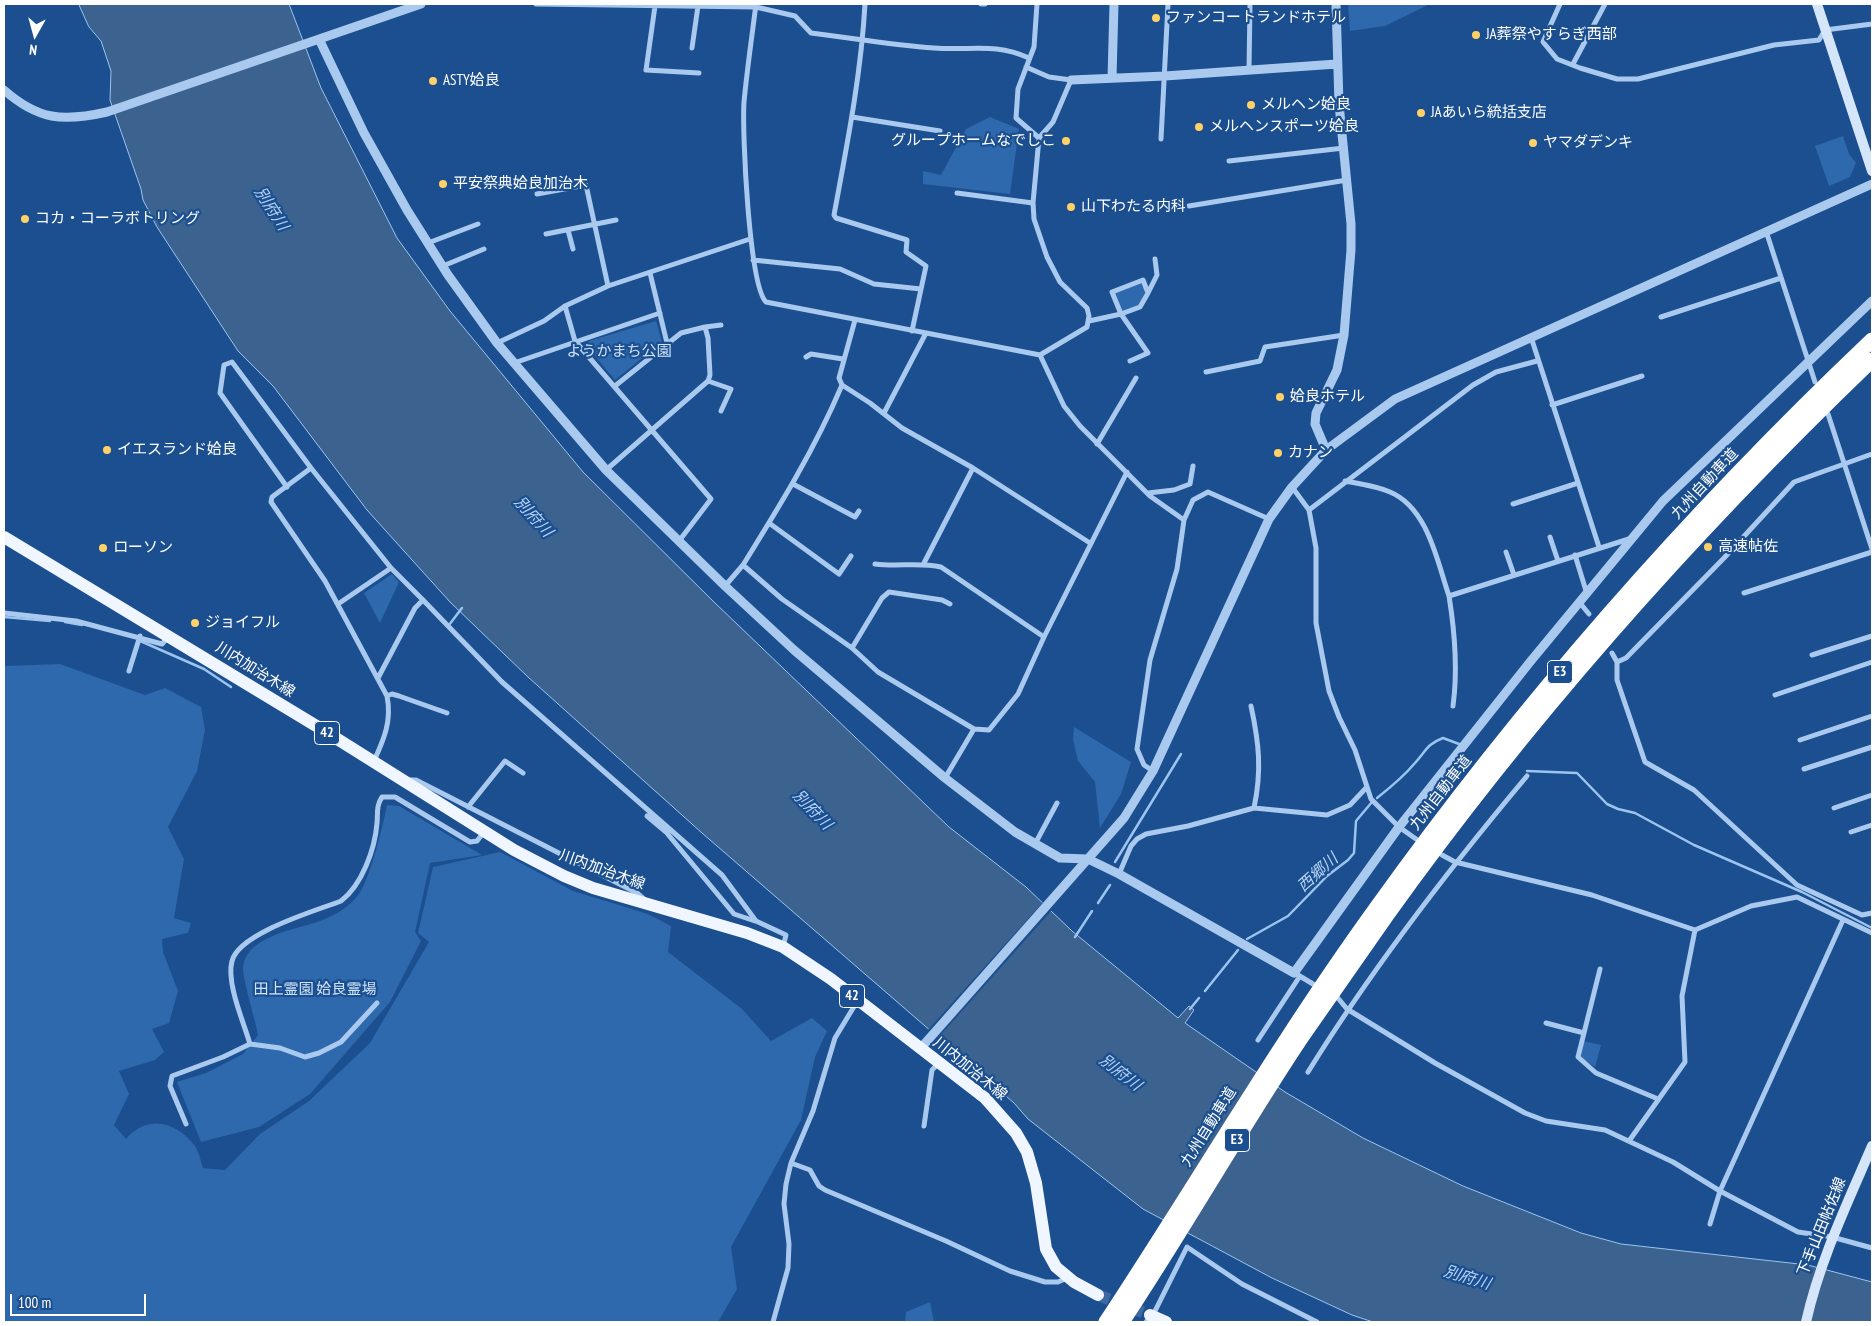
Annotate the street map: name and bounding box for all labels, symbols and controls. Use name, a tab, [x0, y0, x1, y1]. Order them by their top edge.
place label: ファンコートランドホテル	[1166, 9, 1346, 27]
north arrow	[10, 10, 60, 60]
marker: ファンコートランドホテル	[1150, 12, 1162, 24]
place label: JA葬祭やすらぎ西部	[1486, 26, 1617, 44]
marker: JA葬祭やすらぎ西部	[1470, 29, 1482, 41]
text: N	[28, 40, 38, 59]
place label: ASTY姶良	[443, 72, 500, 90]
marker: ASTY姶良	[427, 75, 439, 87]
place label: メルヘン姶良	[1261, 96, 1351, 114]
marker: メルヘン姶良	[1245, 99, 1257, 111]
place label: JAあいら統括支店	[1431, 104, 1547, 122]
marker: JAあいら統括支店	[1415, 107, 1427, 119]
place label: メルヘンスポーツ姶良	[1209, 118, 1359, 136]
marker: メルヘンスポーツ姶良	[1193, 121, 1205, 133]
place label: グループホームなでしこ	[891, 132, 1056, 150]
place label: ヤマダデンキ	[1543, 134, 1633, 152]
marker: グループホームなでしこ	[1060, 135, 1072, 147]
marker: ヤマダデンキ	[1527, 137, 1539, 149]
place label: 平安祭典姶良加治木	[453, 175, 588, 193]
marker: 平安祭典姶良加治木	[437, 178, 449, 190]
water label: 別府川	[250, 184, 292, 234]
place label: 山下わたる内科	[1081, 198, 1186, 216]
marker: 山下わたる内科	[1065, 201, 1077, 213]
place label: コカ・コーラボトリング	[35, 210, 200, 228]
marker: コカ・コーラボトリング	[19, 213, 31, 225]
park label: ようかまち公園	[567, 343, 671, 361]
place label: 姶良ホテル	[1290, 388, 1365, 406]
marker: 姶良ホテル	[1274, 391, 1286, 403]
place label: イエスランド姶良	[117, 441, 237, 459]
marker: イエスランド姶良	[101, 444, 113, 456]
place label: カナン	[1288, 444, 1333, 462]
street label: 九州自動車道	[1668, 445, 1742, 523]
marker: カナン	[1272, 447, 1284, 459]
water label: 別府川	[510, 493, 556, 541]
place label: 高速帖佐	[1718, 538, 1778, 556]
place label: ローソン	[113, 539, 173, 557]
marker: 高速帖佐	[1702, 541, 1714, 553]
marker: ローソン	[97, 542, 109, 554]
place label: ジョイフル	[205, 614, 280, 632]
marker: ジョイフル	[189, 617, 201, 629]
street label: 川内加治木線	[212, 639, 298, 701]
road number: E3	[1548, 660, 1572, 684]
road number: 42	[314, 721, 340, 744]
street label: 九州自動車道	[1406, 752, 1476, 834]
water label: 別府川	[788, 786, 836, 834]
street label: 川内加治木線	[557, 846, 647, 894]
water label: 西郷川	[1294, 850, 1342, 896]
park label: 田上霊園 姶良霊場	[253, 981, 377, 999]
road number: 42	[840, 984, 864, 1008]
street label: 川内加治木線	[929, 1034, 1011, 1104]
water label: 別府川	[1095, 1051, 1145, 1095]
street label: 九州自動車道	[1178, 1084, 1240, 1170]
road number: E3	[1224, 1128, 1250, 1152]
street label: 下手山田帖佐線	[1794, 1175, 1850, 1279]
water label: 別府川	[1441, 1262, 1493, 1294]
scale bar	[12, 1284, 149, 1316]
text: 100 m	[18, 1293, 51, 1312]

